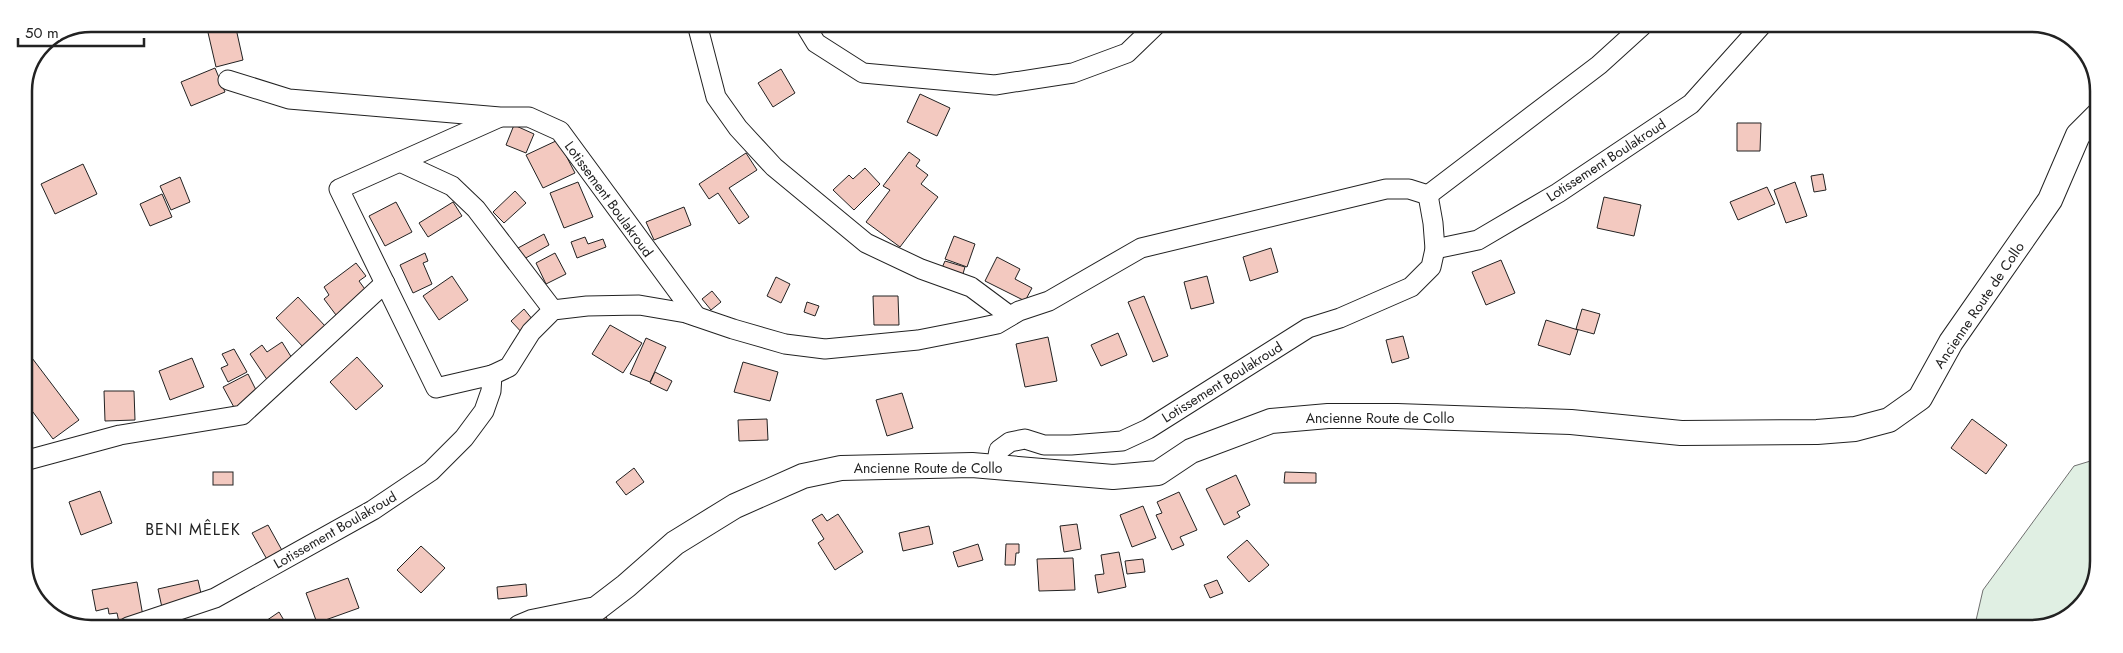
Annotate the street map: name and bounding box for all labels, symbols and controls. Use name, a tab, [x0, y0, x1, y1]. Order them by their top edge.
scale bar	[18, 15, 144, 47]
text: 50 m	[25, 22, 59, 44]
street label: Lotissement Boulakroud	[1542, 114, 1670, 206]
street label: Lotissement Boulakroud	[560, 137, 658, 261]
street label: Ancienne Route de Collo	[1929, 238, 2029, 372]
street label: Lotissement Boulakroud	[1158, 337, 1286, 427]
street label: Ancienne Route de Collo	[1306, 408, 1455, 428]
street label: Ancienne Route de Collo	[854, 458, 1003, 478]
street label: Lotissement Boulakroud	[270, 487, 400, 573]
district label: BENI MÊLEK	[145, 518, 241, 541]

